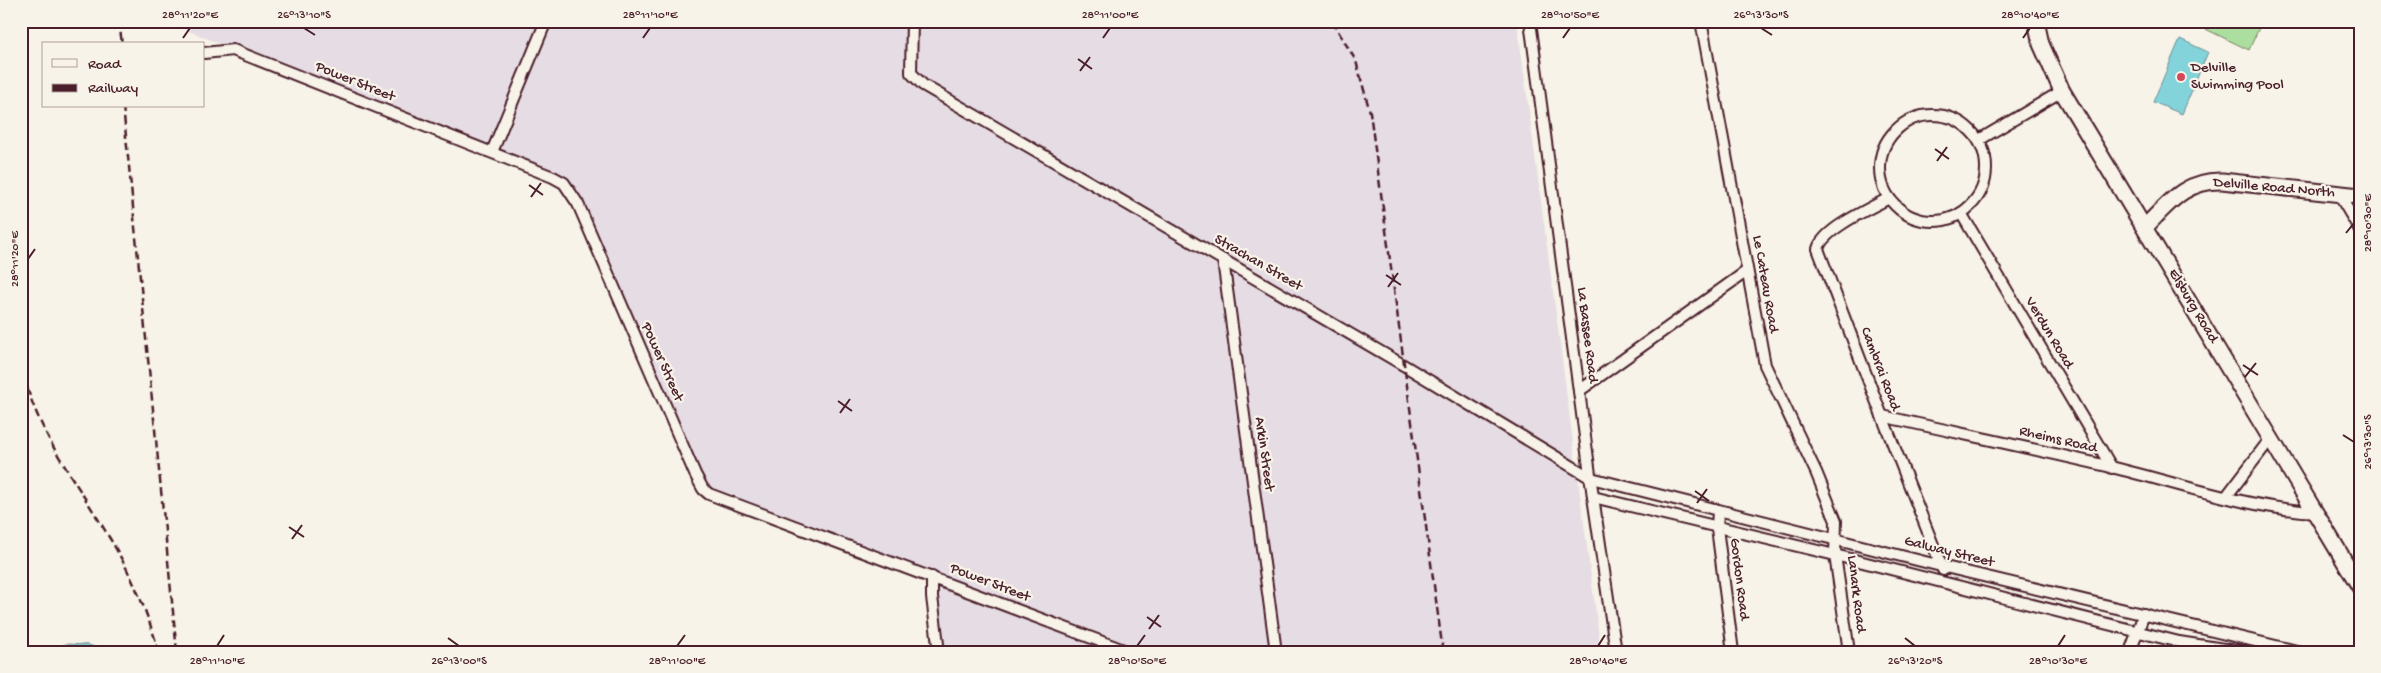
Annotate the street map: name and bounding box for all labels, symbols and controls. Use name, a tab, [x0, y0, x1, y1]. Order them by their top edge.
text: 28°11'20"E	[162, 9, 218, 23]
text: 26°13'10"S	[277, 9, 331, 23]
text: 28°11'10"E	[623, 9, 678, 23]
text: 28°11'00"E	[1082, 9, 1139, 23]
text: 28°10'50"E	[1541, 9, 1600, 23]
text: 26°13'30"S	[1733, 9, 1789, 23]
text: 28°10'40"E	[2001, 9, 2059, 23]
legend	[42, 42, 205, 108]
text: Road	[88, 56, 122, 74]
street label: Power Street	[312, 57, 399, 107]
place label: Delville Swimming Pool	[2190, 59, 2284, 94]
marker: Delville Swimming Pool	[2175, 71, 2187, 83]
text: Railway	[88, 80, 139, 98]
street label: Delville Road North	[2211, 174, 2336, 202]
text: 28°10'30"E	[2362, 193, 2376, 252]
street label: Strachan Street	[1211, 230, 1307, 296]
text: 28°11'20"E	[9, 231, 23, 287]
street label: Le Cateau Road	[1748, 234, 1783, 335]
street label: Elsburg Road	[2164, 266, 2223, 347]
street label: La Bassee Road	[1572, 286, 1602, 385]
street label: Verdun Road	[2020, 293, 2078, 373]
street label: Power Street	[636, 319, 688, 406]
street label: Cambrai Road	[1856, 325, 1905, 415]
text: 26°13'30"S	[2362, 414, 2376, 470]
street label: Arkin Street	[1250, 416, 1278, 494]
street label: Rheims Road	[2017, 422, 2100, 458]
street label: Galway Street	[1902, 532, 1998, 572]
street label: Gordon Road	[1725, 537, 1753, 622]
street label: Lanark Road	[1842, 554, 1870, 635]
street label: Power Street	[946, 559, 1034, 607]
text: 28°11'10"E	[190, 655, 245, 669]
text: 26°13'00"S	[431, 655, 487, 669]
text: 28°11'00"E	[649, 655, 706, 669]
text: 28°10'50"E	[1108, 655, 1167, 669]
text: 28°10'40"E	[1569, 655, 1627, 669]
text: 26°13'20"S	[1888, 655, 1943, 669]
text: 28°10'30"E	[2029, 655, 2088, 669]

